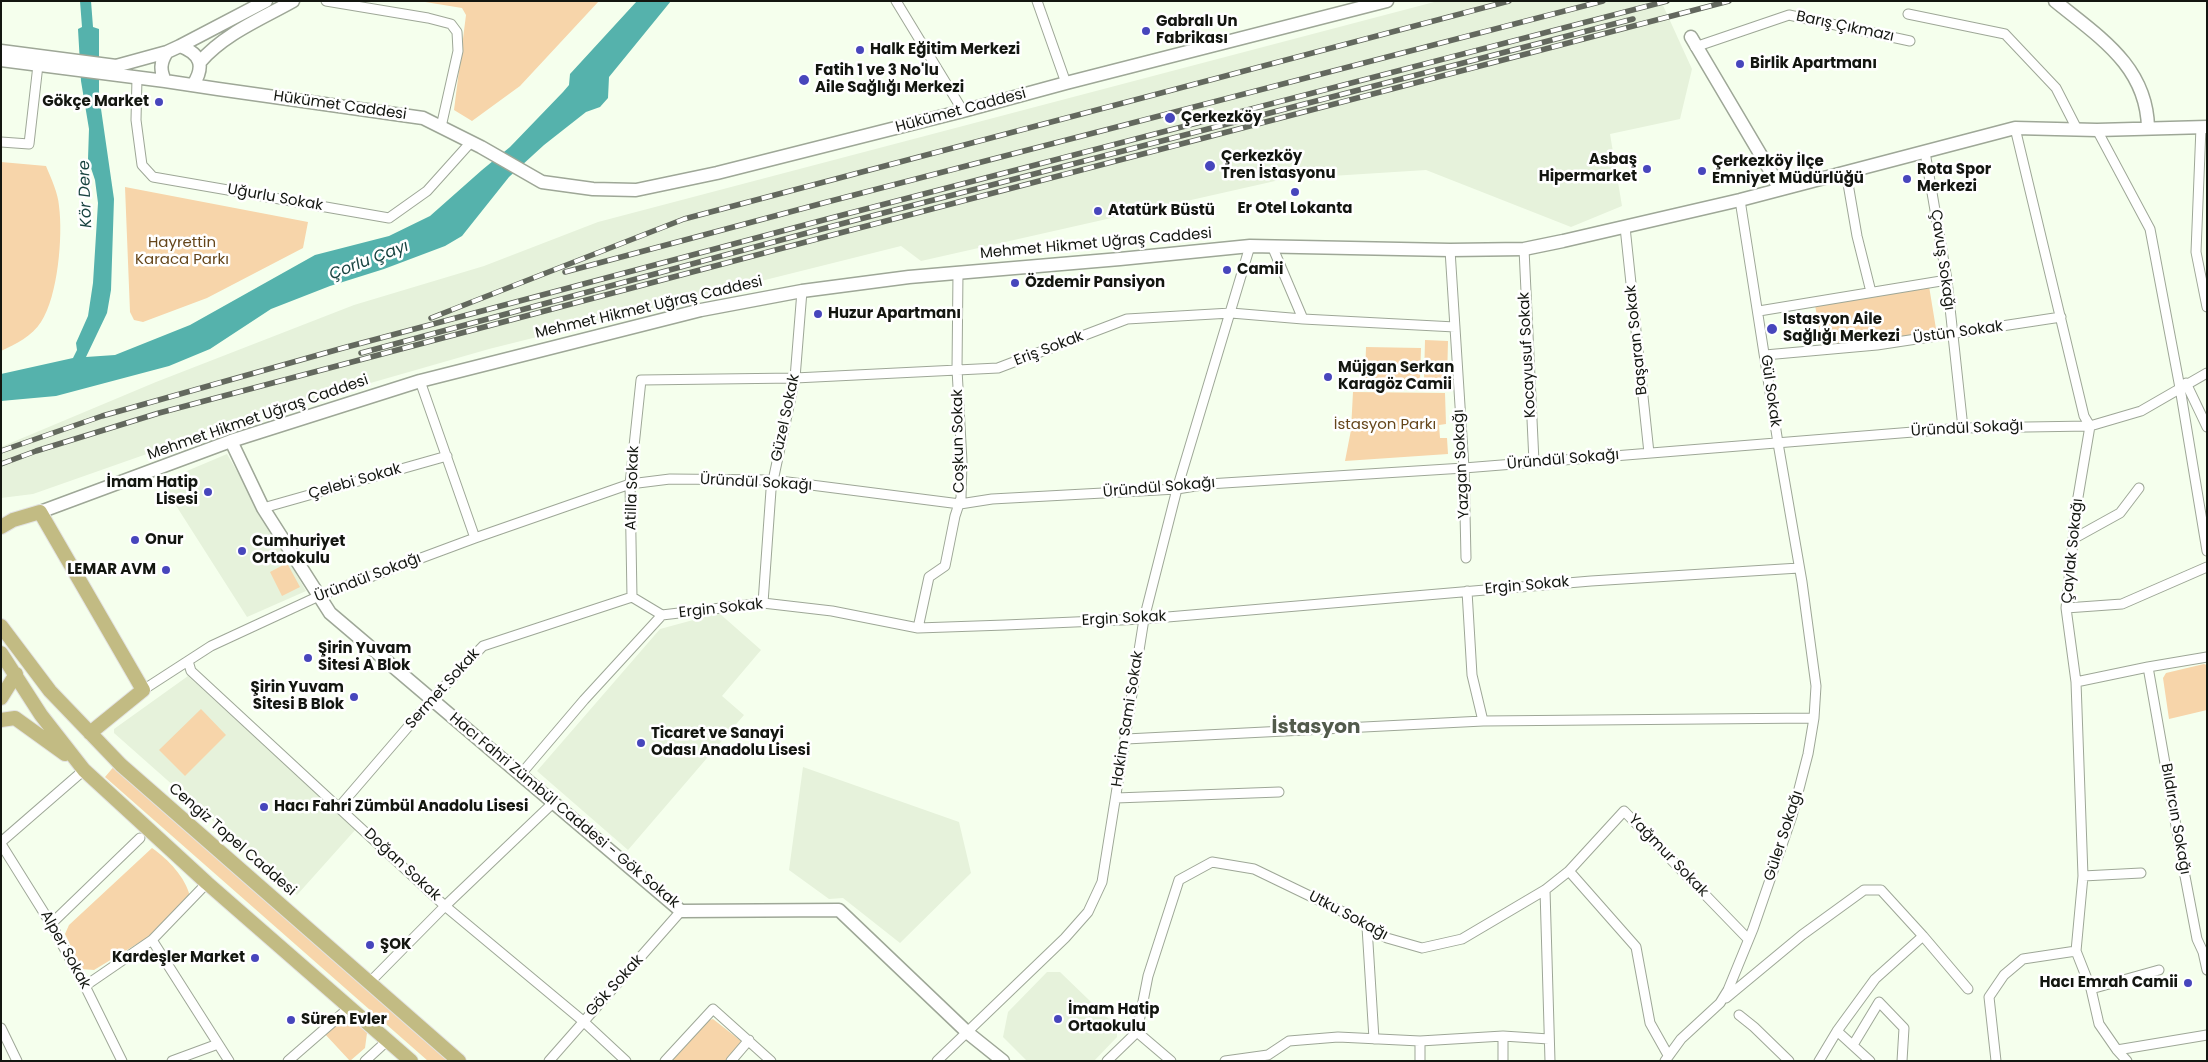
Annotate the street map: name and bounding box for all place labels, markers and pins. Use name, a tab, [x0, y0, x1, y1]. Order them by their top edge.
place label: Gabralı Un Fabrikası	[1156, 13, 1238, 48]
marker: Gabralı Un Fabrikası	[1140, 25, 1152, 37]
place label: Halk Eğitim Merkezi	[870, 41, 1020, 59]
marker: Halk Eğitim Merkezi	[854, 44, 866, 56]
place label: Birlik Apartmanı	[1750, 55, 1877, 73]
marker: Birlik Apartmanı	[1734, 58, 1746, 70]
place label: Fatih 1 ve 3 No'lu Aile Sağlığı Merkezi	[815, 62, 964, 97]
marker: Fatih 1 ve 3 No'lu Aile Sağlığı Merkezi	[797, 73, 811, 87]
place label: Gökçe Market	[42, 93, 149, 111]
marker: Gökçe Market	[153, 96, 165, 108]
place label: Çerkezköy	[1181, 109, 1262, 127]
marker: Çerkezköy	[1163, 111, 1177, 125]
place label: Çerkezköy Tren İstasyonu	[1221, 148, 1336, 183]
place label: Asbaş Hipermarket	[1539, 151, 1637, 186]
place label: Çerkezköy İlçe Emniyet Müdürlüğü	[1712, 153, 1864, 188]
marker: Çerkezköy Tren İstasyonu	[1203, 159, 1217, 173]
place label: Rota Spor Merkezi	[1917, 161, 1991, 196]
marker: Asbaş Hipermarket	[1641, 163, 1653, 175]
marker: Çerkezköy İlçe Emniyet Müdürlüğü	[1696, 165, 1708, 177]
marker: Rota Spor Merkezi	[1901, 173, 1913, 185]
marker: Er Otel Lokanta	[1289, 186, 1301, 198]
place label: Er Otel Lokanta	[1238, 200, 1352, 218]
place label: Atatürk Büstü	[1108, 202, 1215, 220]
marker: Atatürk Büstü	[1092, 205, 1104, 217]
place label: Camii	[1237, 261, 1283, 279]
marker: Camii	[1221, 264, 1233, 276]
place label: Özdemir Pansiyon	[1025, 274, 1165, 292]
marker: Özdemir Pansiyon	[1009, 277, 1021, 289]
place label: Huzur Apartmanı	[828, 305, 961, 323]
marker: Huzur Apartmanı	[812, 308, 824, 320]
place label: Istasyon Aile Sağlığı Merkezi	[1783, 311, 1900, 346]
marker: Istasyon Aile Sağlığı Merkezi	[1765, 322, 1779, 336]
place label: Müjgan Serkan Karagöz Camii	[1338, 359, 1454, 394]
marker: Müjgan Serkan Karagöz Camii	[1322, 371, 1334, 383]
place label: İmam Hatip Lisesi	[107, 474, 198, 509]
marker: İmam Hatip Lisesi	[202, 486, 214, 498]
place label: Onur	[145, 531, 183, 549]
place label: Cumhuriyet Ortaokulu	[252, 533, 345, 568]
marker: Onur	[129, 534, 141, 546]
marker: Cumhuriyet Ortaokulu	[236, 545, 248, 557]
place label: LEMAR AVM	[67, 561, 156, 579]
marker: LEMAR AVM	[160, 564, 172, 576]
place label: Şirin Yuvam Sitesi A Blok	[318, 640, 411, 675]
marker: Şirin Yuvam Sitesi A Blok	[302, 652, 314, 664]
place label: Şirin Yuvam Sitesi B Blok	[251, 679, 344, 714]
marker: Şirin Yuvam Sitesi B Blok	[348, 691, 360, 703]
place label: Ticaret ve Sanayi Odası Anadolu Lisesi	[651, 725, 810, 760]
marker: Ticaret ve Sanayi Odası Anadolu Lisesi	[635, 737, 647, 749]
place label: Hacı Fahri Zümbül Anadolu Lisesi	[274, 798, 528, 816]
marker: Hacı Fahri Zümbül Anadolu Lisesi	[258, 801, 270, 813]
place label: ŞOK	[380, 936, 411, 954]
marker: ŞOK	[364, 939, 376, 951]
place label: Kardeşler Market	[112, 949, 245, 967]
marker: Kardeşler Market	[249, 952, 261, 964]
place label: Hacı Emrah Camii	[2040, 974, 2178, 992]
marker: Hacı Emrah Camii	[2182, 977, 2194, 989]
place label: İmam Hatip Ortaokulu	[1068, 1001, 1159, 1036]
place label: Süren Evler	[301, 1011, 387, 1029]
marker: İmam Hatip Ortaokulu	[1052, 1013, 1064, 1025]
marker: Süren Evler	[285, 1014, 297, 1026]

